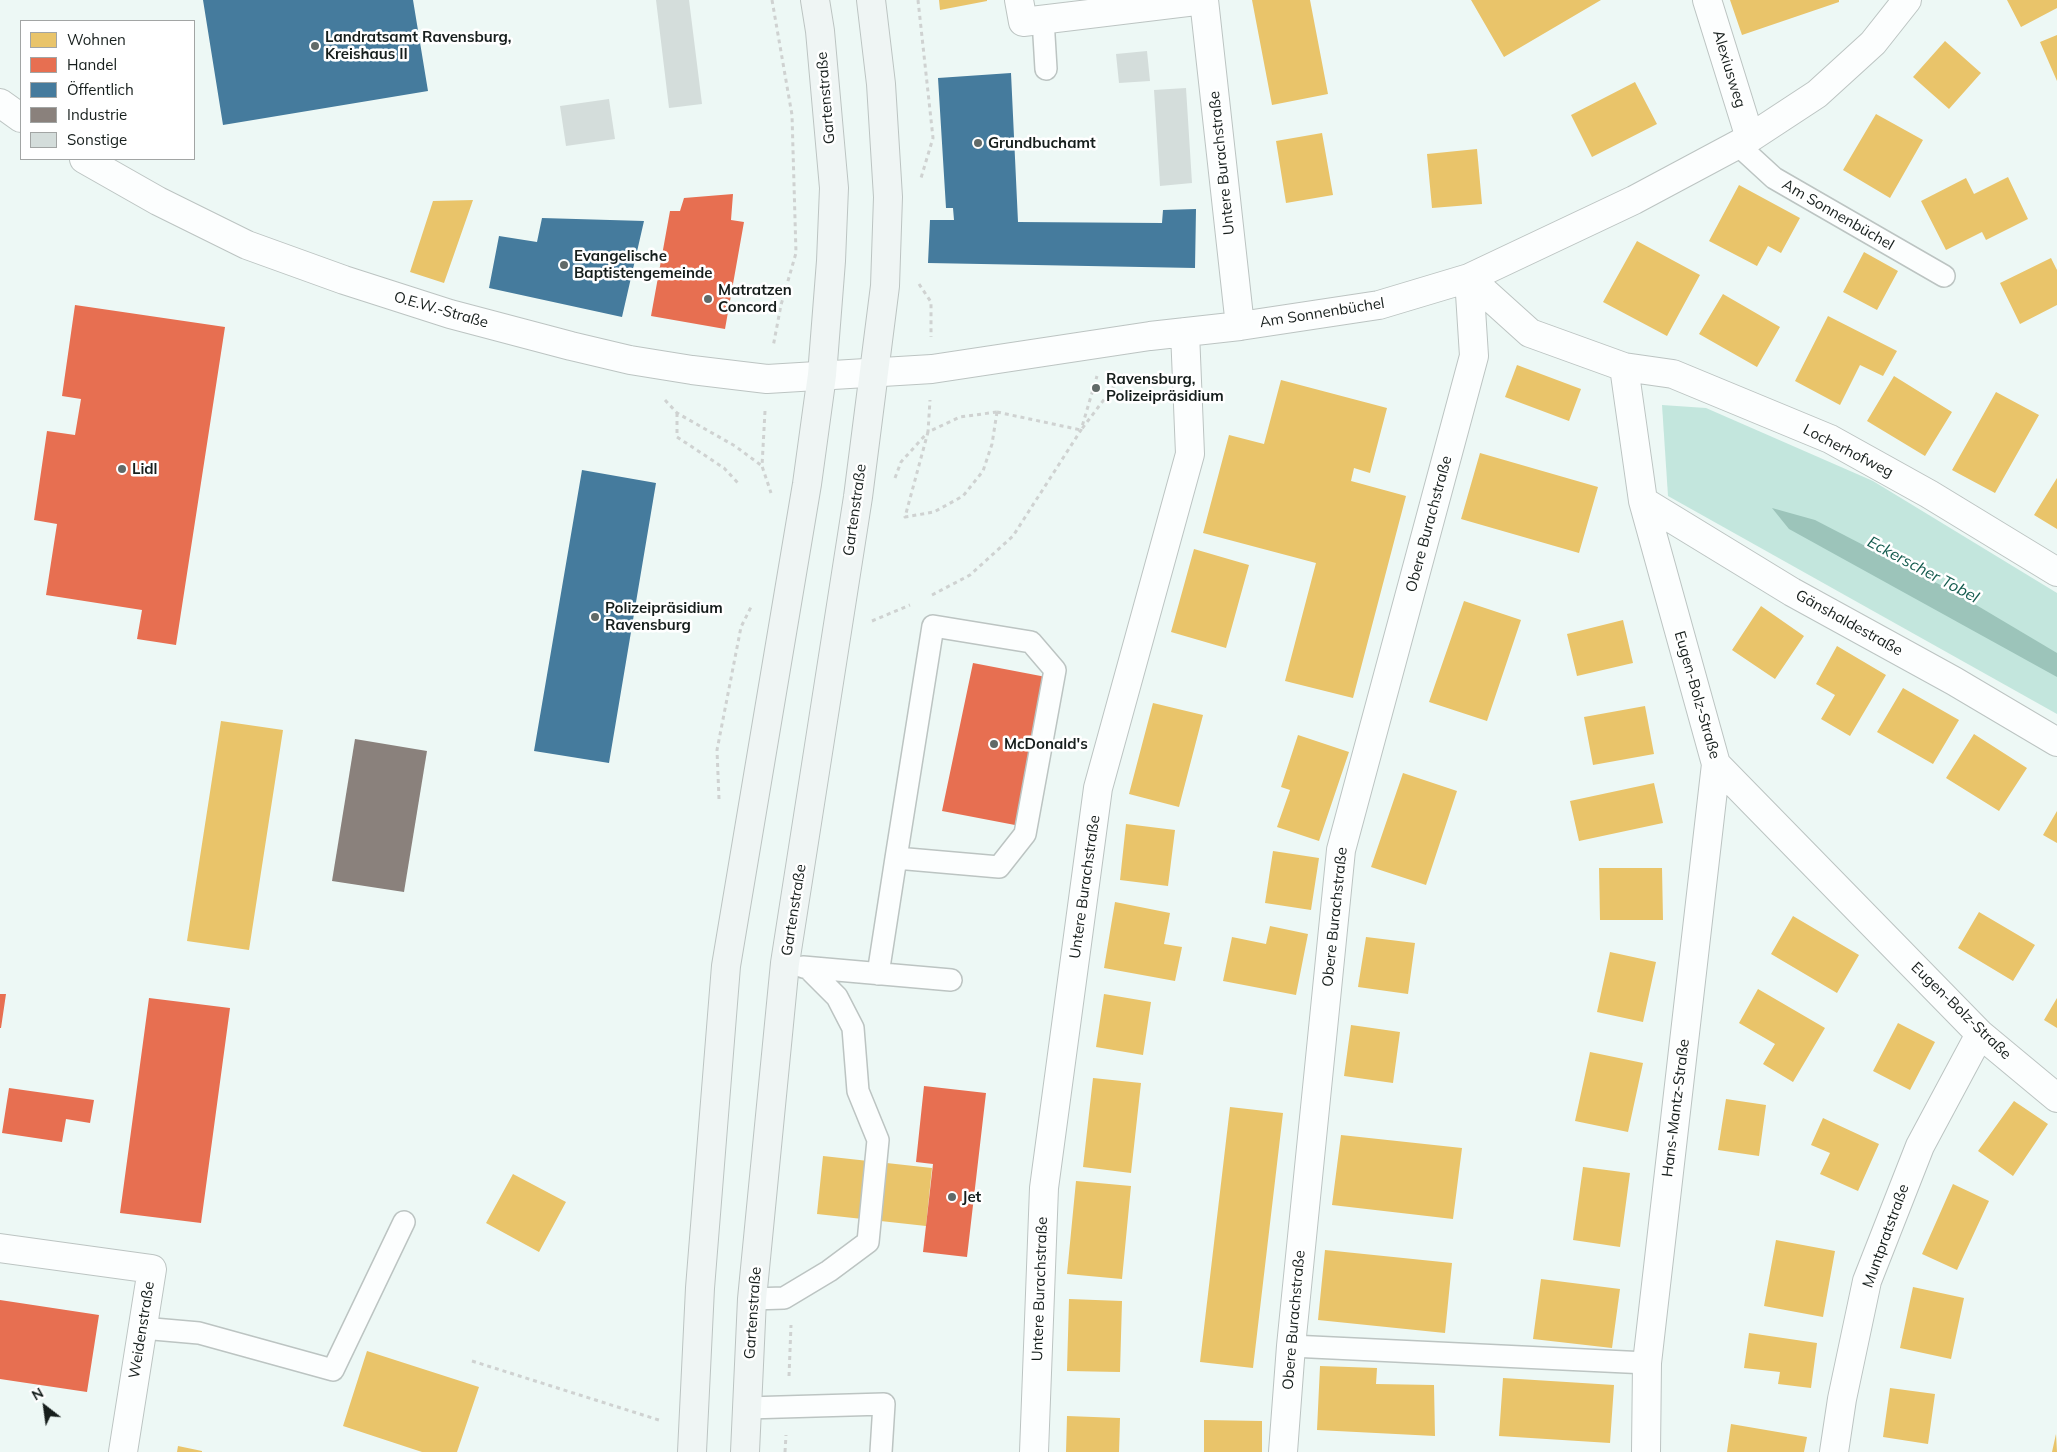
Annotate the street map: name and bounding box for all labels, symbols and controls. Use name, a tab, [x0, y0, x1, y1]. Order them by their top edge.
legend	[20, 20, 195, 160]
place label: Landratsamt Ravensburg, Kreishaus II	[325, 28, 511, 63]
street label: Alexiusweg	[1709, 28, 1749, 110]
text: Wohnen	[67, 30, 126, 49]
marker: Landratsamt Ravensburg, Kreishaus II	[309, 40, 321, 52]
street label: Gartenstraße	[813, 51, 839, 145]
text: Handel	[67, 55, 117, 74]
text: Öffentlich	[67, 80, 134, 99]
street label: Untere Burachstraße	[1205, 90, 1239, 236]
text: Industrie	[67, 105, 127, 124]
text: Sonstige	[67, 130, 127, 149]
place label: Grundbuchamt	[988, 134, 1096, 152]
marker: Grundbuchamt	[972, 137, 984, 149]
street label: Am Sonnenbüchel	[1779, 176, 1897, 254]
place label: Evangelische Baptistengemeinde	[574, 247, 713, 282]
marker: Evangelische Baptistengemeinde	[558, 259, 570, 271]
place label: Matratzen Concord	[718, 281, 792, 316]
street label: O.E.W.-Straße	[392, 288, 490, 332]
marker: Matratzen Concord	[702, 293, 714, 305]
street label: Am Sonnenbüchel	[1258, 294, 1386, 332]
place label: Ravensburg, Polizeipräsidium	[1106, 370, 1224, 405]
marker: Ravensburg, Polizeipräsidium	[1090, 382, 1102, 394]
street label: Locherhofweg	[1800, 421, 1896, 481]
street label: Obere Burachstraße	[1402, 454, 1456, 594]
place label: Lidl	[132, 460, 158, 478]
marker: Lidl	[116, 463, 128, 475]
street label: Gartenstraße	[840, 463, 870, 557]
water label: Eckerscher Tobel	[1864, 533, 1982, 607]
street label: Gänshaldestraße	[1792, 586, 1906, 660]
place label: Polizeipräsidium Ravensburg	[605, 599, 723, 634]
marker: Polizeipräsidium Ravensburg	[589, 611, 601, 623]
street label: Eugen-Bolz-Straße	[1670, 629, 1724, 761]
place label: McDonald's	[1004, 735, 1088, 753]
marker: McDonald's	[988, 738, 1000, 750]
street label: Untere Burachstraße	[1066, 814, 1104, 960]
street label: Obere Burachstraße	[1319, 846, 1351, 988]
street label: Gartenstraße	[778, 863, 810, 957]
street label: Eugen-Bolz-Straße	[1907, 959, 2015, 1063]
street label: Hans-Mantz-Straße	[1659, 1038, 1693, 1178]
street label: Muntpratstraße	[1859, 1182, 1913, 1290]
place label: Jet	[962, 1188, 981, 1206]
marker: Jet	[946, 1191, 958, 1203]
street label: Untere Burachstraße	[1028, 1216, 1052, 1362]
street label: Obere Burachstraße	[1279, 1249, 1309, 1391]
street label: Gartenstraße	[741, 1266, 765, 1360]
street label: Weidenstraße	[125, 1280, 159, 1380]
north arrow	[20, 1382, 70, 1432]
text: N	[28, 1384, 47, 1404]

